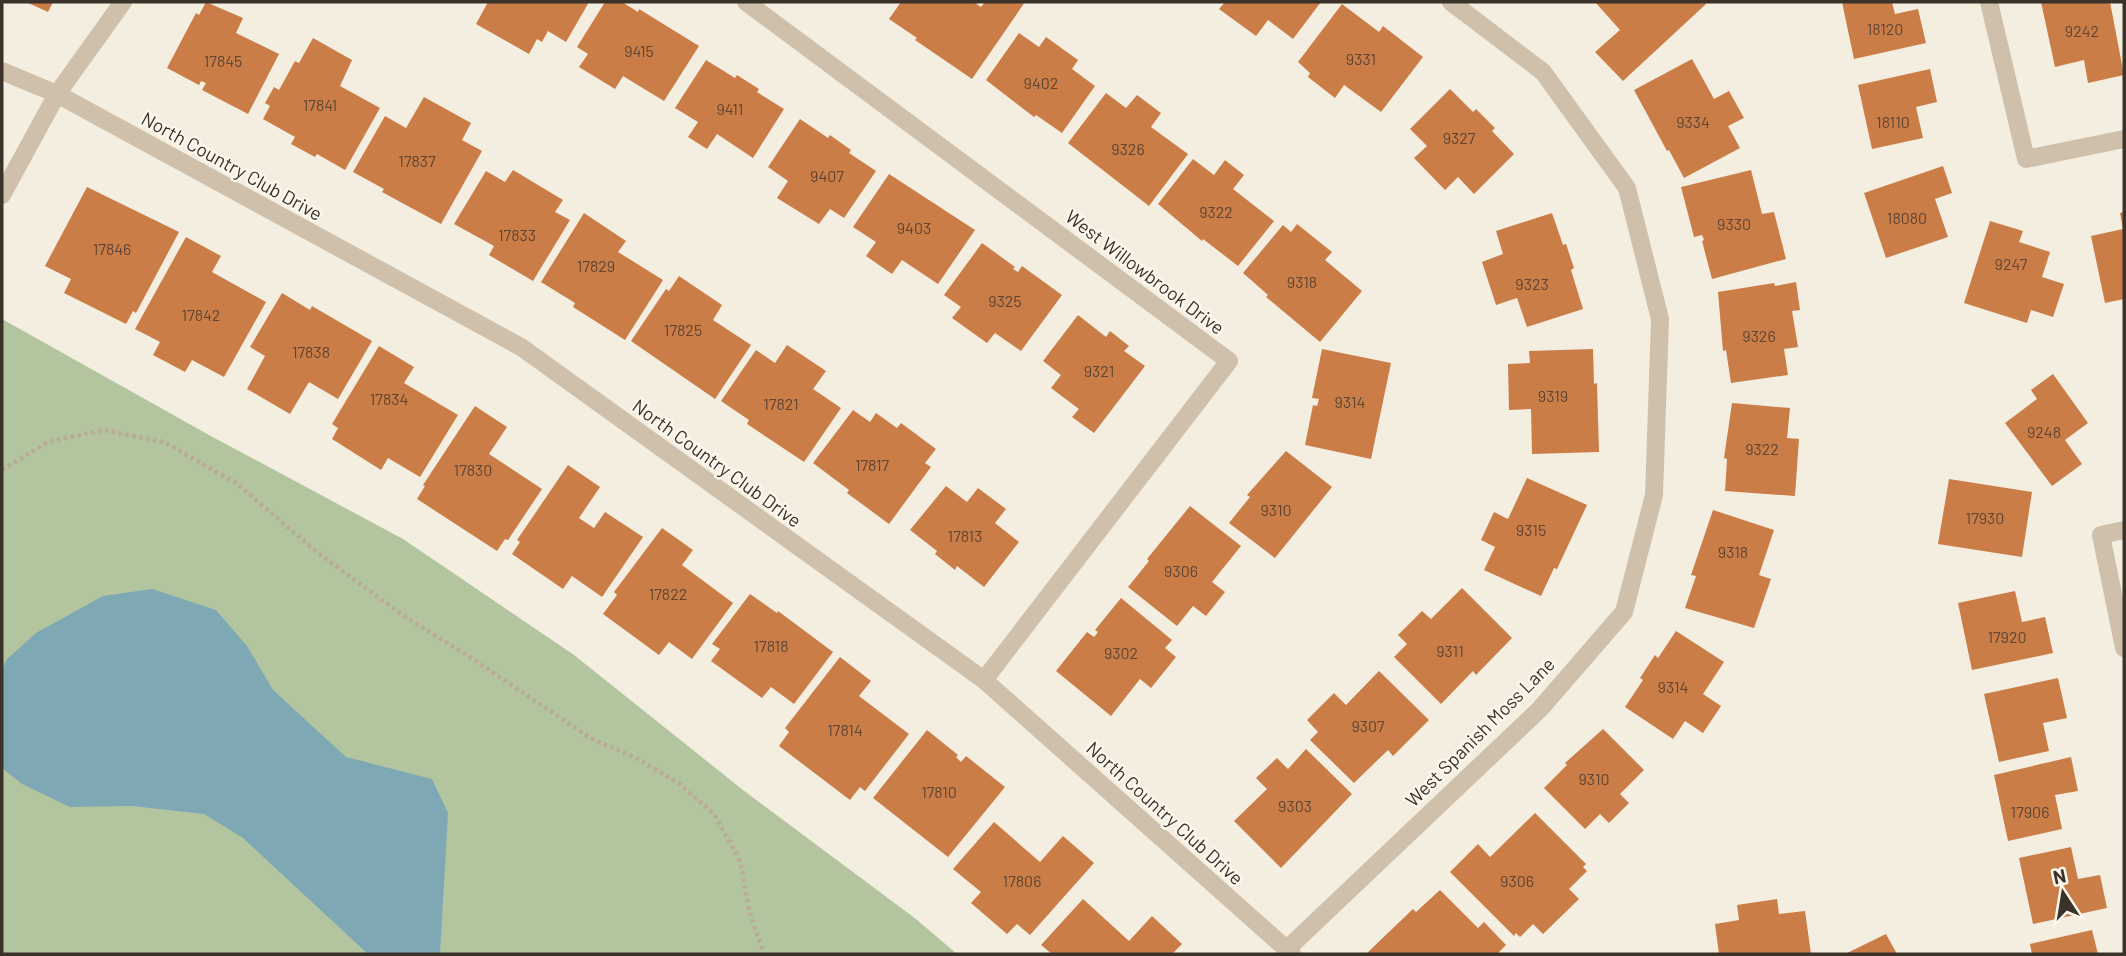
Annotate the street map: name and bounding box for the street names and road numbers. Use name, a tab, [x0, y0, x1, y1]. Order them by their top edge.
street label: North Country Club Drive	[138, 106, 327, 225]
street label: West Willowbrook Drive	[1061, 204, 1229, 339]
street label: North Country Club Drive	[628, 394, 806, 532]
street label: West Spanish Moss Lane	[1400, 652, 1559, 811]
street label: North Country Club Drive	[1082, 736, 1249, 889]

